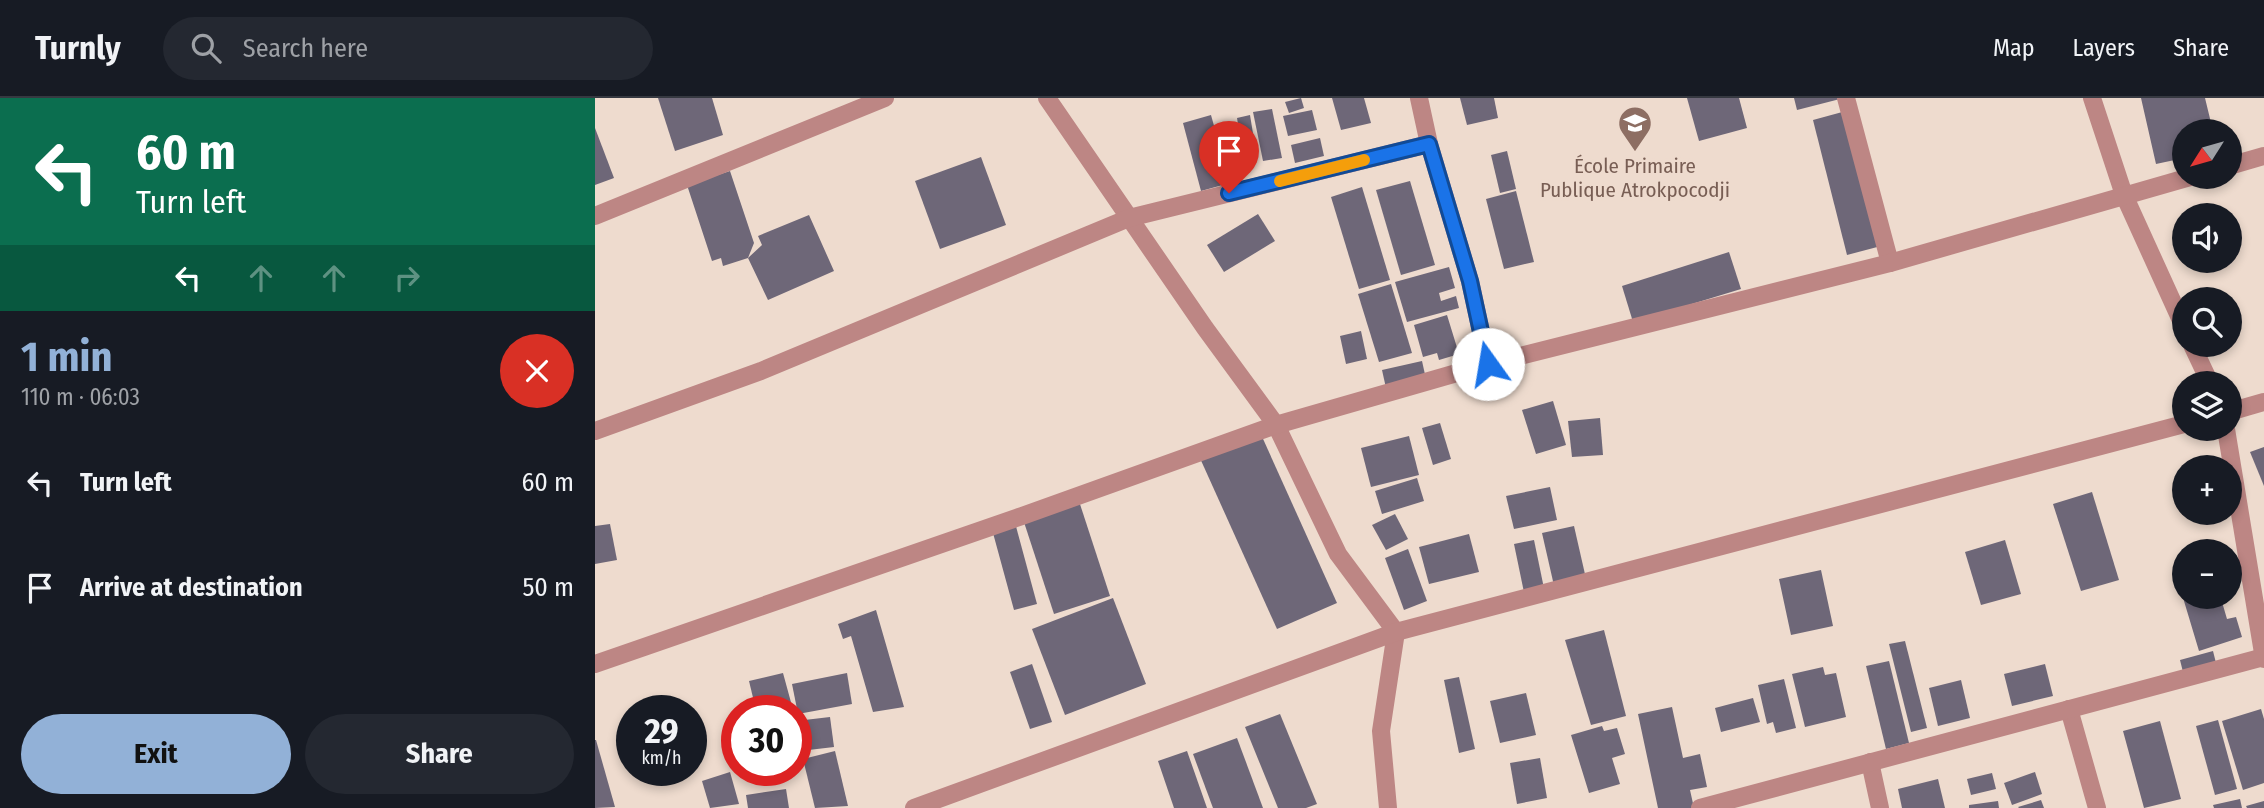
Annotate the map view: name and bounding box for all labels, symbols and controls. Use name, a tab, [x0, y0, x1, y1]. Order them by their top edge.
search box	[163, 17, 653, 80]
text: Turnly	[35, 28, 121, 68]
icon: search	[187, 29, 225, 67]
text: Search here	[243, 33, 368, 64]
text: Map	[1993, 34, 2035, 62]
text: Layers	[2073, 34, 2135, 62]
text: Share	[2173, 34, 2229, 62]
school or university icon: École Primaire Publique Atrokpocodji	[1616, 104, 1654, 153]
north arrow	[2172, 119, 2242, 189]
map controls	[2172, 119, 2242, 609]
pin	[1199, 121, 1259, 193]
text: 60 m	[136, 123, 236, 182]
icon: left	[21, 126, 112, 217]
icon: arrive	[1210, 132, 1248, 170]
place label: École Primaire Publique Atrokpocodji	[1540, 153, 1730, 203]
text: Turn left	[136, 183, 246, 221]
button: sound	[2172, 203, 2242, 273]
icon: left	[169, 259, 207, 297]
icon: ahead	[242, 259, 280, 297]
icon: ahead	[315, 259, 353, 297]
icon: right	[388, 259, 426, 297]
button: search	[2172, 287, 2242, 357]
position arrow	[1451, 327, 1525, 401]
text: 1 min	[21, 332, 112, 382]
button: close	[500, 334, 574, 408]
button: layers	[2172, 371, 2242, 441]
text: 110 m · 06:03	[21, 383, 140, 411]
button: +	[2172, 455, 2242, 525]
icon: left	[21, 464, 59, 502]
text: Turn left	[80, 467, 172, 498]
text: 60 m	[521, 467, 574, 498]
button: −	[2172, 539, 2242, 609]
icon: arrive	[21, 569, 59, 607]
text: Arrive at destination	[80, 572, 303, 603]
text: 50 m	[522, 572, 574, 603]
speed limit sign: 30	[721, 695, 812, 786]
text: 29	[644, 710, 679, 752]
button: Exit	[21, 714, 291, 794]
button: Share	[305, 714, 574, 794]
text: km/h	[641, 747, 682, 769]

